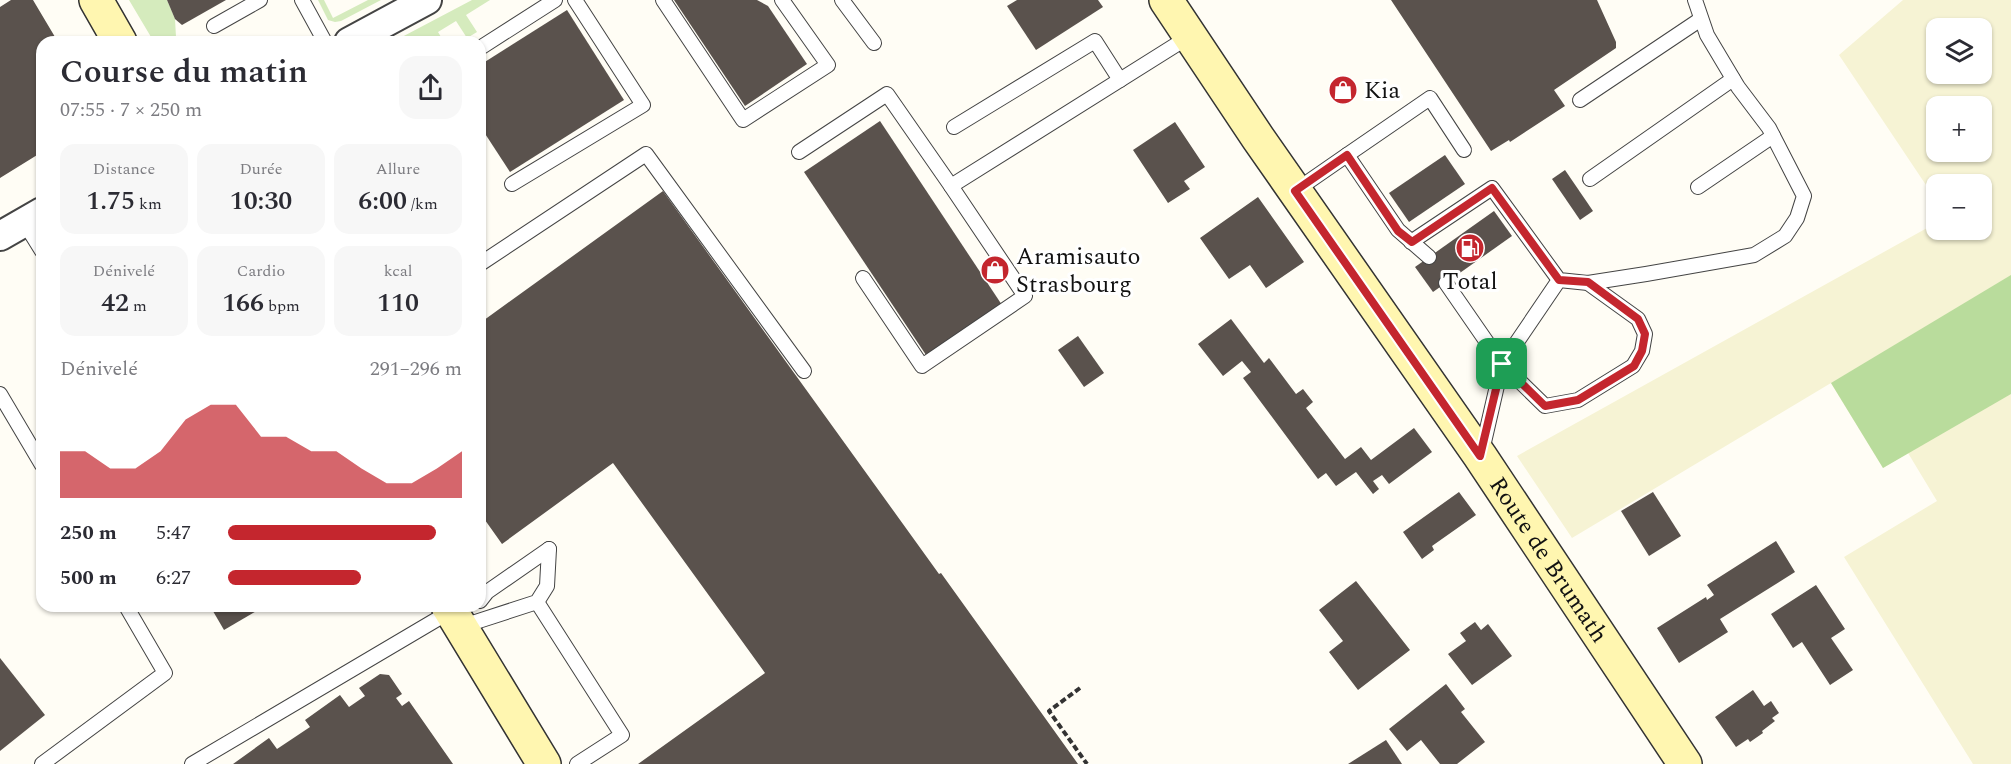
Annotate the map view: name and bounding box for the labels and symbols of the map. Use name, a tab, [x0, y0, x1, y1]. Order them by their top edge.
place label: Kia	[1364, 73, 1401, 109]
shop icon: Kia	[1327, 74, 1359, 106]
fuel station icon: Total	[1454, 232, 1486, 264]
place label: Aramisauto Strasbourg	[1016, 239, 1141, 303]
shop icon: Aramisauto Strasbourg	[979, 254, 1011, 286]
place label: Total	[1442, 264, 1498, 300]
pin	[1476, 338, 1527, 389]
street label: Route de Brumath	[1480, 470, 1617, 650]

